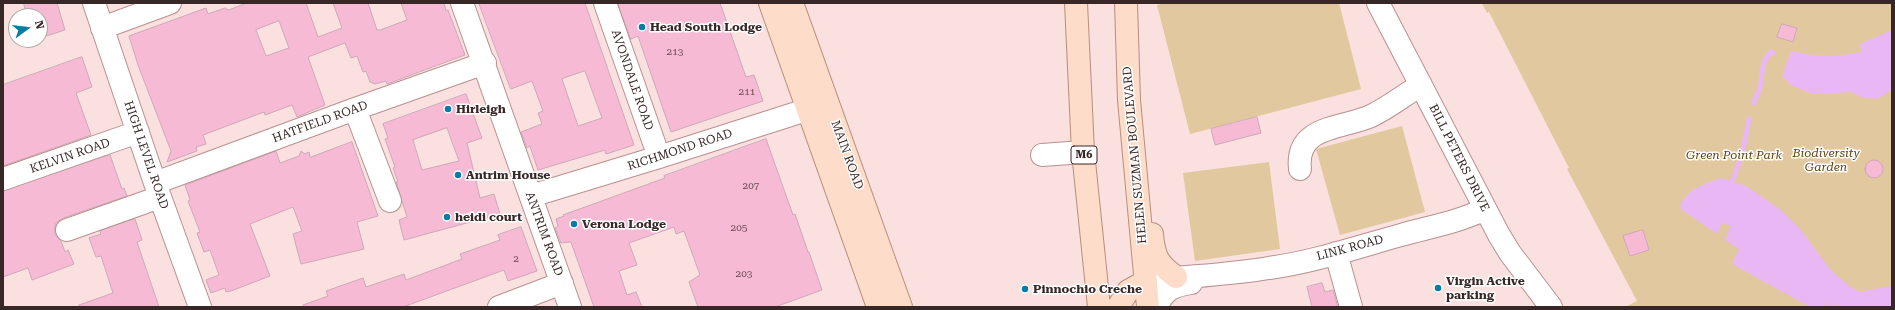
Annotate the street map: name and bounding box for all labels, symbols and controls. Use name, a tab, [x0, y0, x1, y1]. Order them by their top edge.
north arrow	[8, 8, 48, 48]
text: N	[32, 19, 46, 31]
place label: Head South Lodge	[650, 20, 762, 34]
marker: Head South Lodge	[637, 22, 647, 32]
street label: AVONDALE ROAD	[608, 28, 656, 132]
house number: 213	[667, 46, 683, 58]
street label: HELEN SUZMAN BOULEVARD	[1120, 66, 1150, 244]
house number: 211	[739, 86, 755, 98]
street label: HATFIELD ROAD	[270, 98, 370, 146]
street label: HIGH LEVEL ROAD	[121, 99, 171, 211]
place label: Hirleigh	[456, 102, 506, 116]
street label: BILL PETERS DRIVE	[1426, 102, 1492, 214]
marker: Hirleigh	[443, 104, 453, 114]
street label: MAIN ROAD	[828, 119, 866, 191]
street label: RICHMOND ROAD	[626, 126, 734, 174]
street label: KELVIN ROAD	[28, 136, 112, 176]
road number: M6	[1071, 146, 1097, 164]
park label: Biodiversity Garden	[1792, 146, 1860, 174]
park label: Green Point Park	[1686, 148, 1782, 162]
place label: Antrim House	[466, 168, 550, 182]
marker: Antrim House	[453, 170, 463, 180]
house number: 207	[743, 180, 759, 192]
street label: ANTRIM ROAD	[522, 190, 566, 278]
place label: heidi court	[455, 210, 522, 224]
marker: heidi court	[442, 212, 452, 222]
place label: Verona Lodge	[582, 217, 666, 231]
marker: Verona Lodge	[569, 219, 579, 229]
house number: 205	[731, 222, 747, 234]
street label: LINK ROAD	[1315, 232, 1385, 264]
house number: 2	[513, 253, 519, 265]
house number: 203	[736, 268, 752, 280]
place label: Virgin Active parking	[1446, 274, 1525, 302]
place label: Pinnochio Creche	[1033, 282, 1142, 296]
marker: Virgin Active parking	[1433, 283, 1443, 293]
marker: Pinnochio Creche	[1020, 284, 1030, 294]

